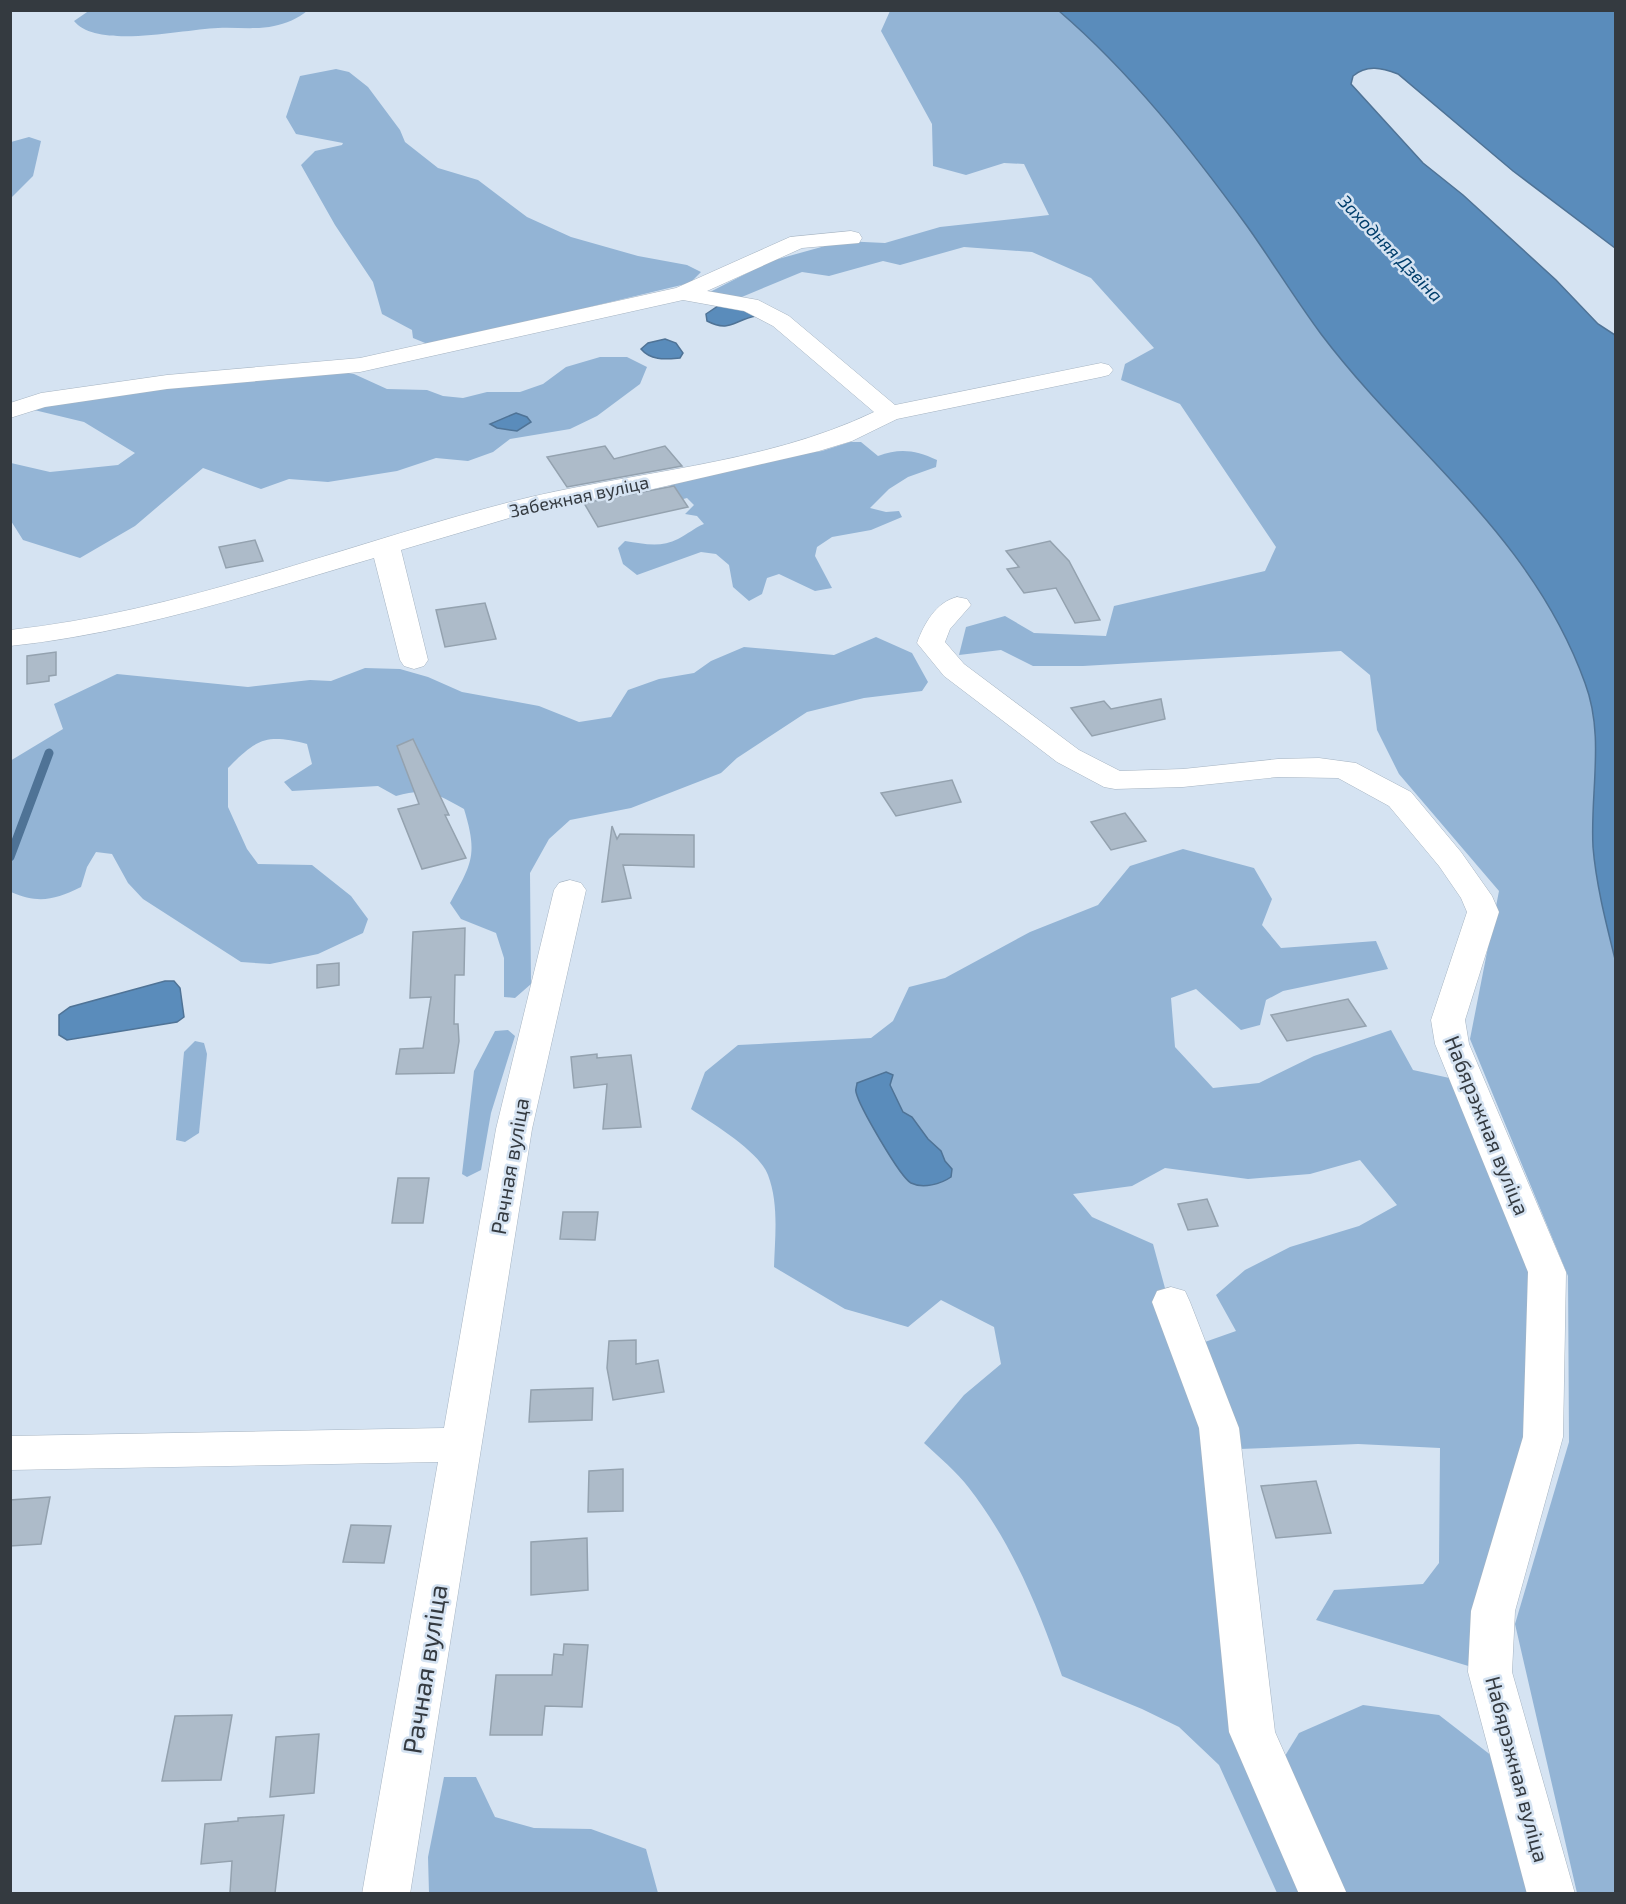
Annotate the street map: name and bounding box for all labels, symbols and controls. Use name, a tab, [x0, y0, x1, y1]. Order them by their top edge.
water label: Заходняя Дзвіна	[1334, 189, 1448, 306]
street label: Забежная вуліца	[507, 470, 651, 522]
street label: Набярэжная вуліца	[1440, 1032, 1535, 1219]
street label: Рачная вуліца	[485, 1096, 534, 1236]
street label: Рачная вуліца	[395, 1582, 454, 1756]
street label: Набярэжная вуліца	[1480, 1673, 1555, 1865]

